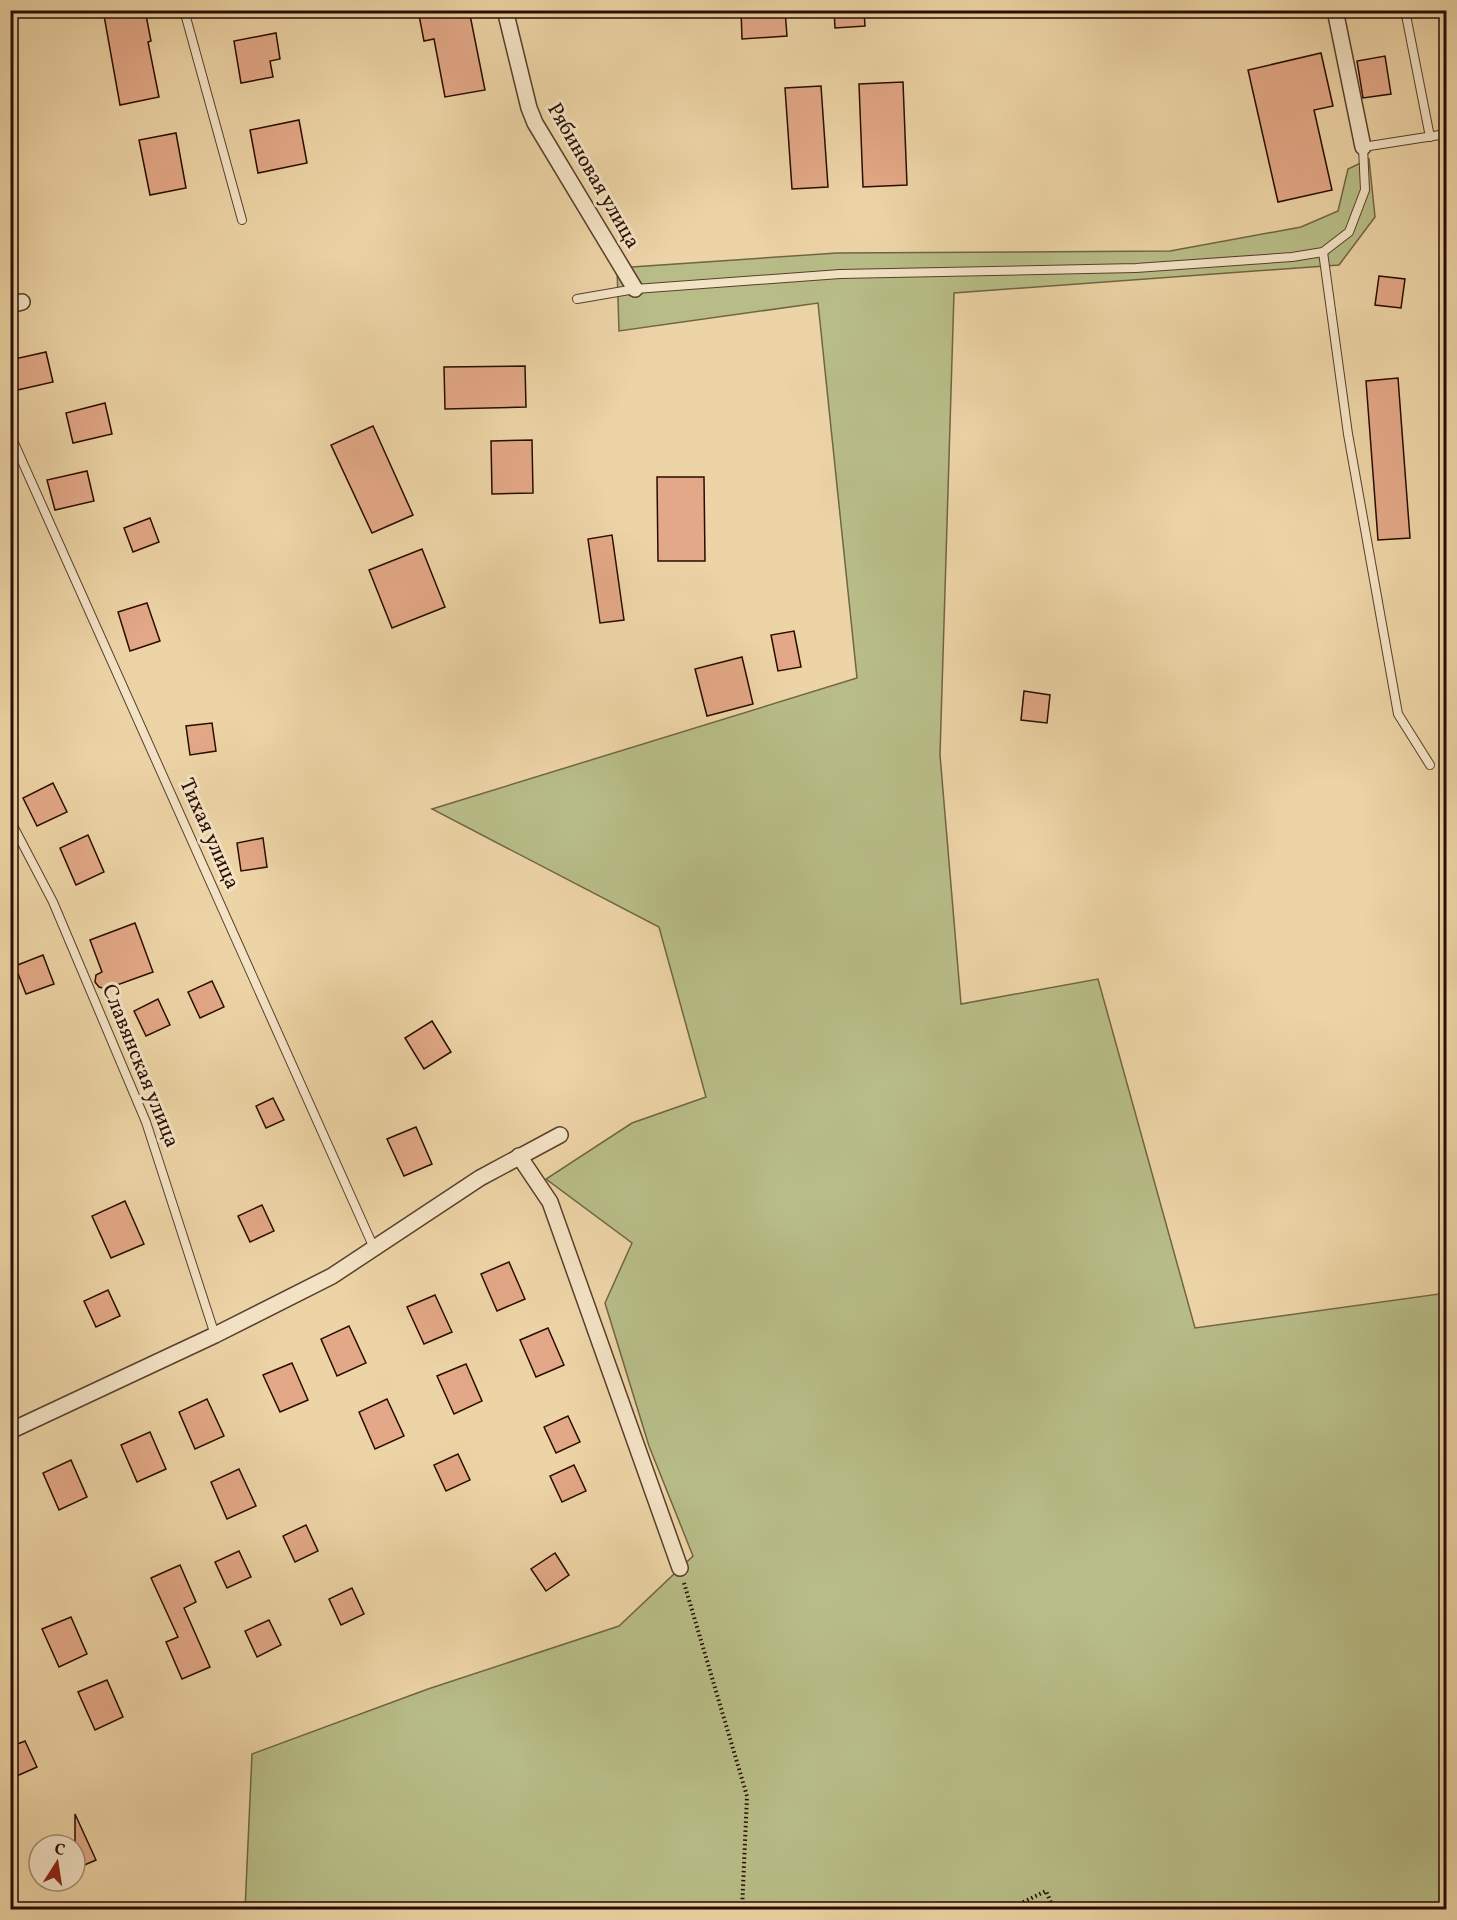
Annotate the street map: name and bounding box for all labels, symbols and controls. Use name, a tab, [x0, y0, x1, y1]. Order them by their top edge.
street label: Рябиновая улица	[539, 98, 647, 254]
street label: Тихая улица	[172, 774, 246, 894]
street label: Славянская улица	[94, 980, 186, 1152]
north arrow	[27, 1833, 87, 1893]
text: С	[52, 1838, 67, 1862]

